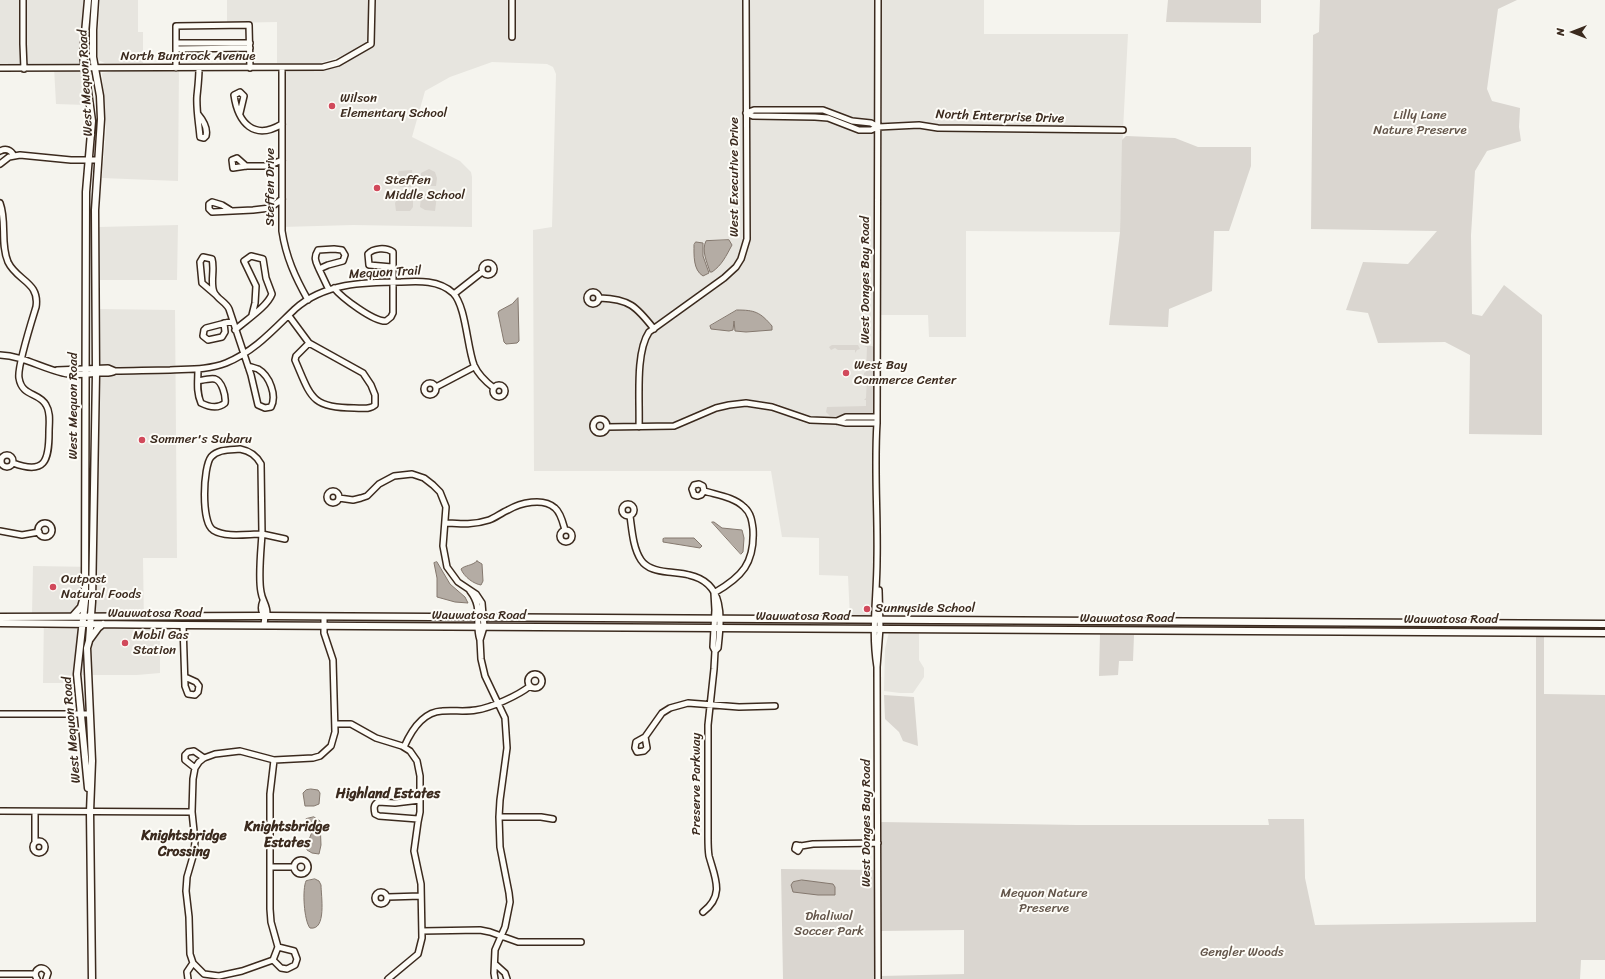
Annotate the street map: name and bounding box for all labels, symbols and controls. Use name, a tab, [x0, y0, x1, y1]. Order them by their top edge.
north arrow	[1553, 12, 1593, 52]
text: N	[1551, 28, 1570, 36]
street label: West Mequon Road	[75, 29, 97, 137]
street label: North Buntrock Avenue	[121, 49, 255, 65]
place label: Wilson Elementary School	[340, 91, 447, 122]
marker: Wilson Elementary School	[327, 101, 337, 111]
street label: North Enterprise Drive	[935, 107, 1065, 127]
park label: Lilly Lane Nature Preserve	[1373, 108, 1467, 139]
street label: West Executive Drive	[727, 117, 743, 237]
street label: Steffen Drive	[263, 148, 279, 226]
place label: Steffen Middle School	[385, 173, 465, 204]
marker: Steffen Middle School	[372, 183, 382, 193]
street label: West Donges Bay Road	[858, 216, 874, 344]
street label: Mequon Trail	[348, 263, 422, 283]
street label: West Mequon Road	[66, 352, 82, 460]
place label: West Bay Commerce Center	[854, 358, 956, 389]
marker: West Bay Commerce Center	[841, 368, 851, 378]
place label: Sommer's Subaru	[150, 432, 252, 448]
marker: Sommer's Subaru	[137, 435, 147, 445]
place label: Outpost Natural Foods	[61, 572, 141, 603]
marker: Outpost Natural Foods	[48, 582, 58, 592]
place label: Sunnyside School	[875, 601, 975, 617]
marker: Sunnyside School	[862, 604, 872, 614]
street label: Wauwatosa Road	[108, 606, 202, 622]
street label: Wauwatosa Road	[432, 608, 526, 624]
street label: Wauwatosa Road	[756, 609, 850, 625]
street label: Wauwatosa Road	[1080, 611, 1174, 627]
street label: Wauwatosa Road	[1404, 612, 1498, 628]
place label: Mobil Gas Station	[133, 628, 189, 659]
marker: Mobil Gas Station	[120, 638, 130, 648]
street label: West Mequon Road	[60, 676, 84, 784]
street label: Preserve Parkway	[689, 733, 705, 835]
street label: West Donges Bay Road	[859, 759, 875, 887]
district label: Highland Estates	[336, 786, 440, 802]
district label: Knightsbridge Estates	[244, 819, 330, 852]
district label: Knightsbridge Crossing	[141, 828, 227, 860]
park label: Mequon Nature Preserve	[1000, 886, 1088, 917]
park label: Dhaliwal Soccer Park	[794, 909, 864, 940]
park label: Gengler Woods	[1200, 945, 1284, 961]

